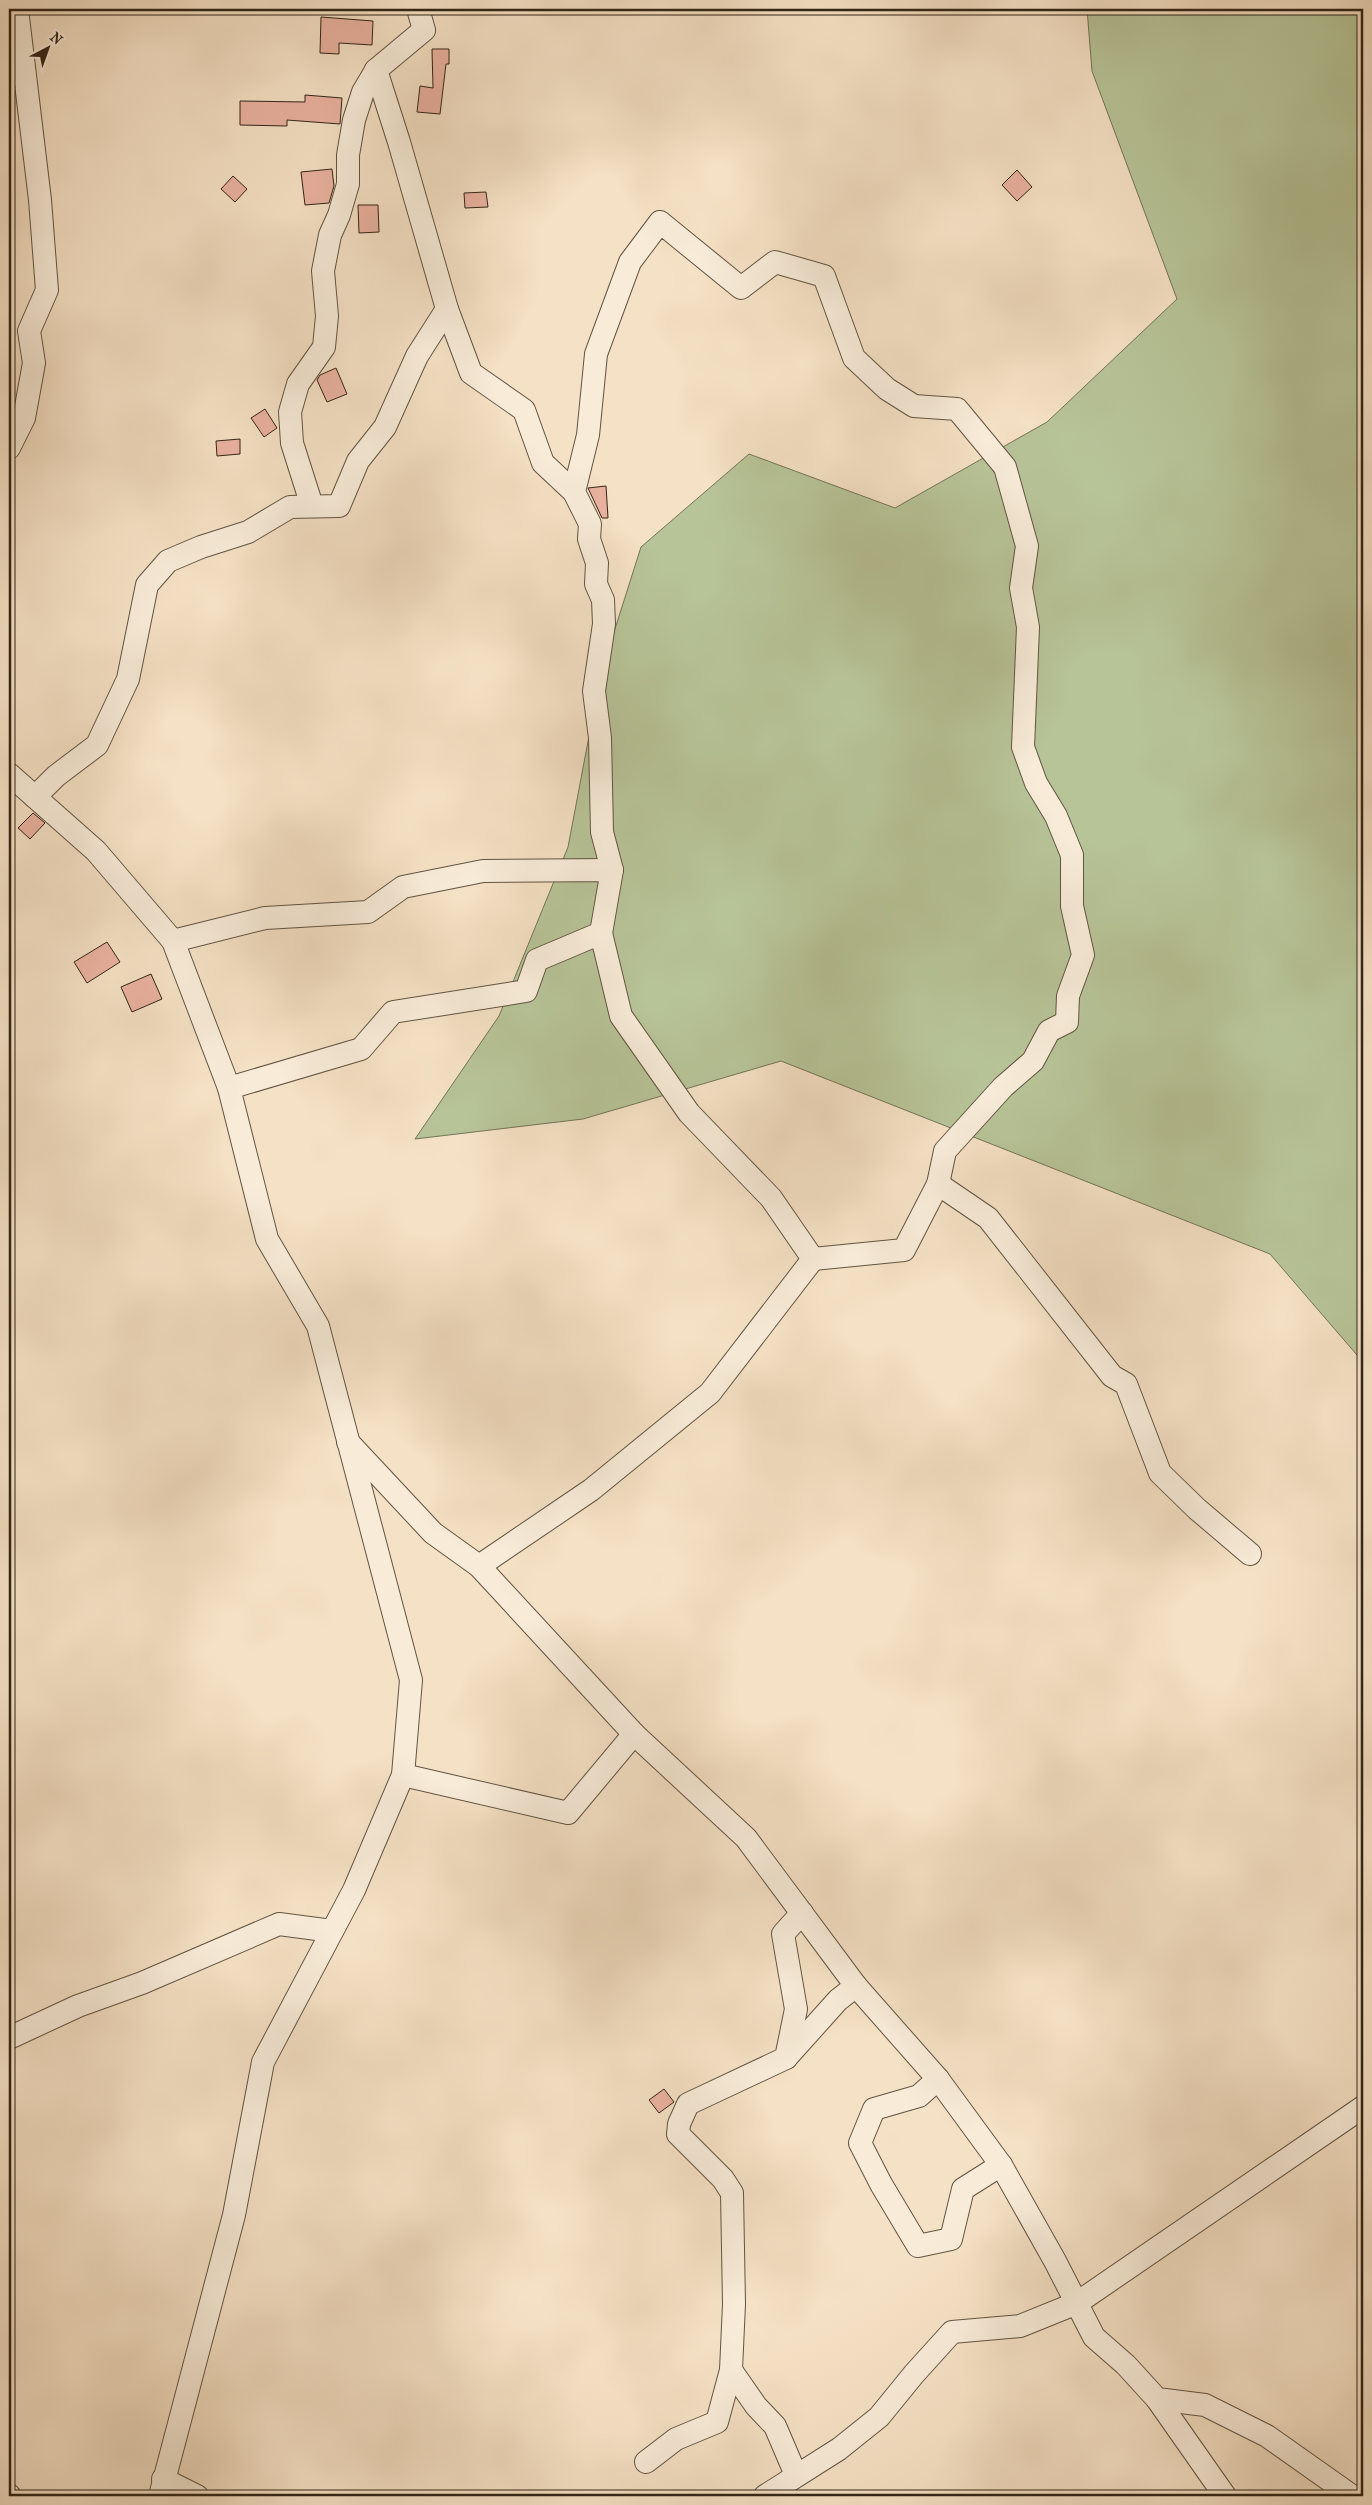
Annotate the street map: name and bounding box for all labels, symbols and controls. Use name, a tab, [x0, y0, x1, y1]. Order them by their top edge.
north arrow	[22, 22, 72, 72]
text: N	[47, 29, 66, 49]

